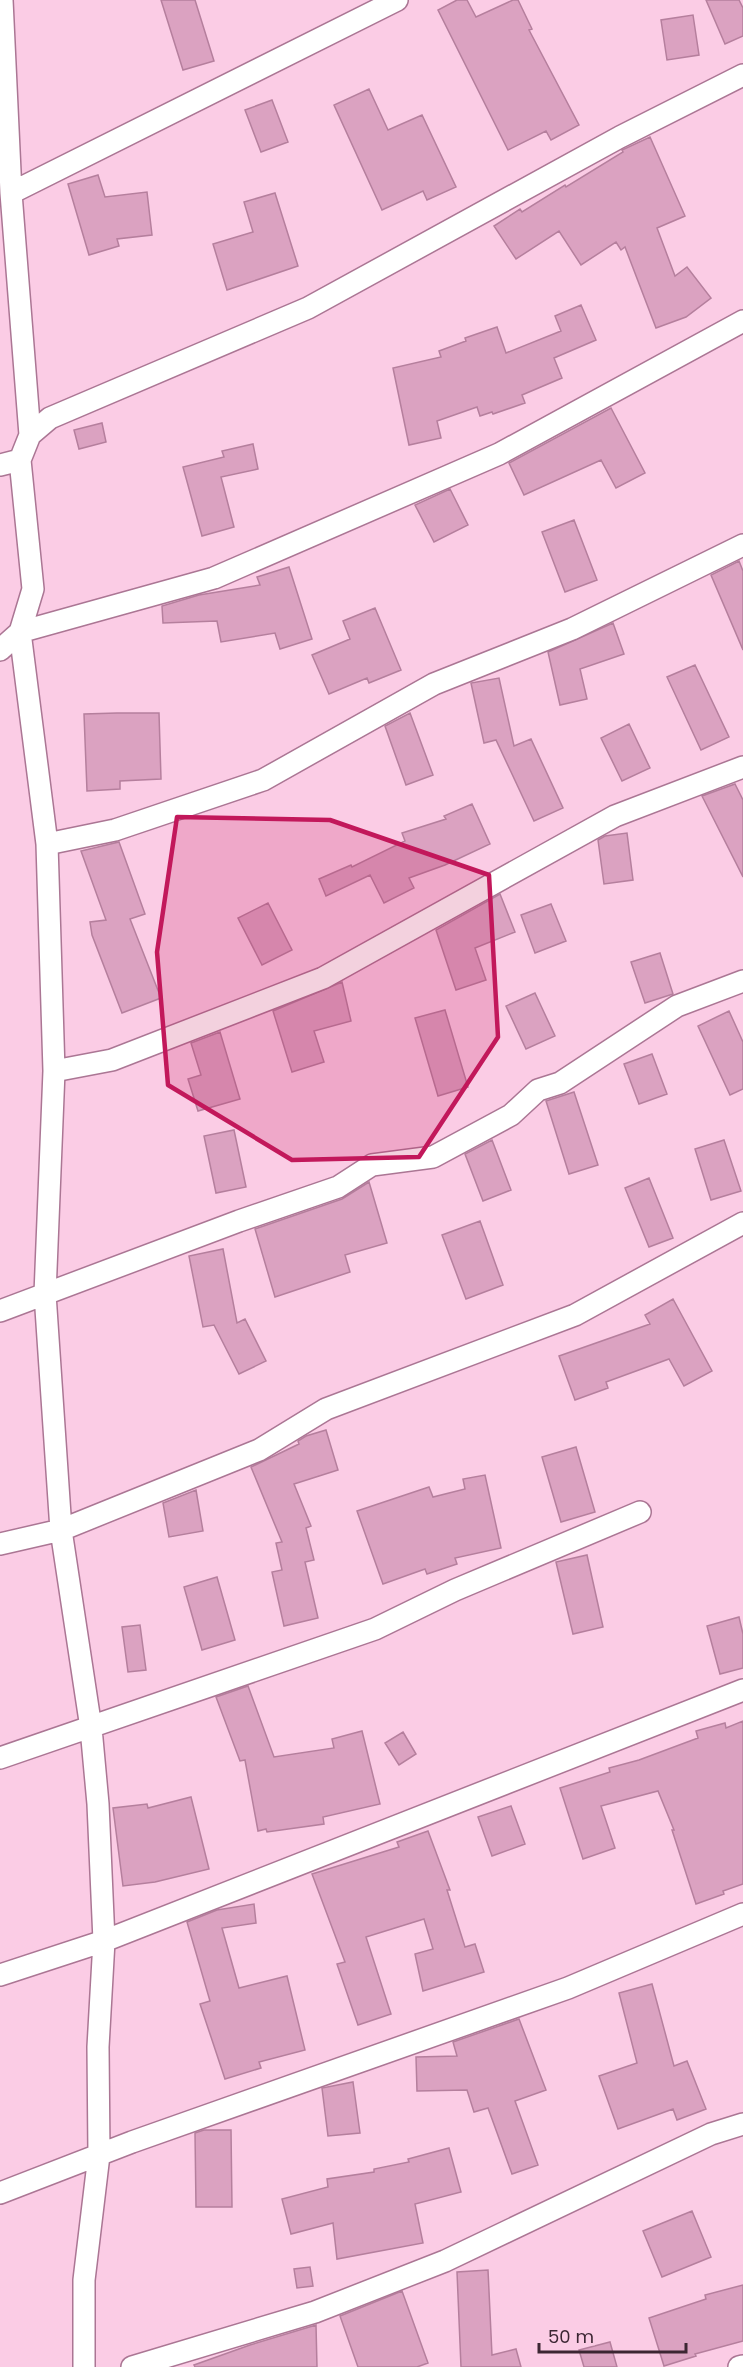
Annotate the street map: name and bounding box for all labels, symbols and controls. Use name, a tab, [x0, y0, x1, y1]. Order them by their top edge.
scale bar	[539, 2316, 686, 2354]
text: 50 m	[548, 2324, 594, 2349]

